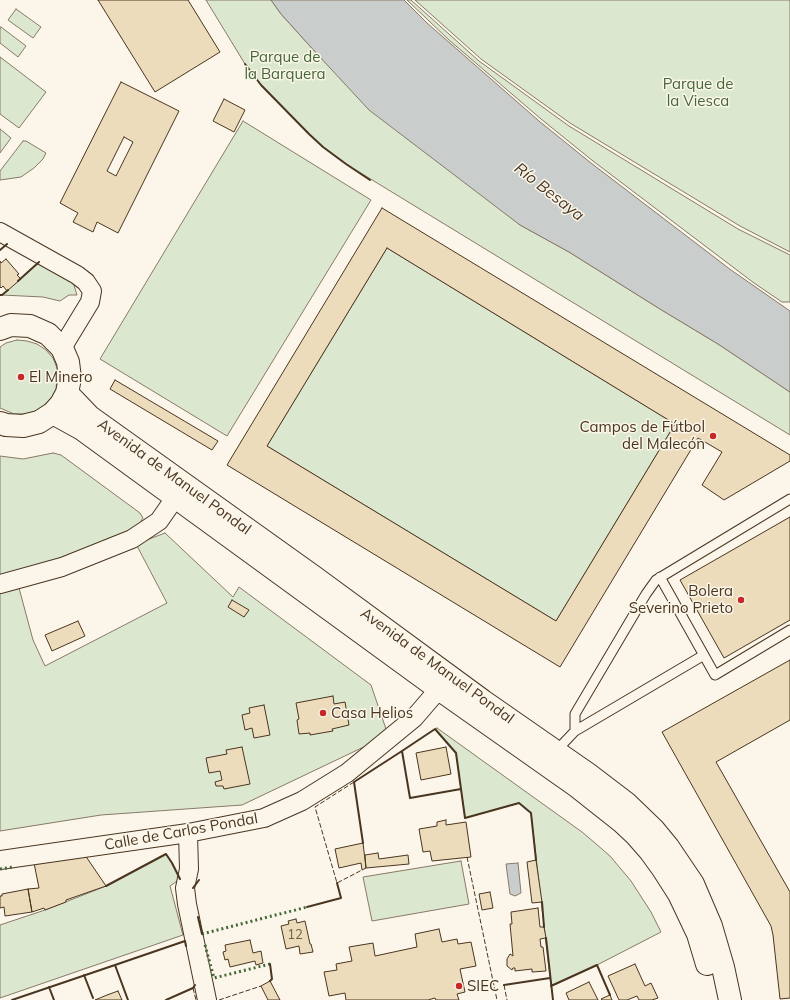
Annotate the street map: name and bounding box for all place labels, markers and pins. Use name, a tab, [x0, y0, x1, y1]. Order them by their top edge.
place label: El Minero	[29, 368, 93, 386]
marker: El Minero	[16, 372, 26, 382]
place label: Campos de Fútbol del Malecón	[580, 418, 705, 453]
marker: Campos de Fútbol del Malecón	[708, 431, 718, 441]
place label: Bolera Severino Prieto	[629, 582, 733, 617]
marker: Bolera Severino Prieto	[736, 595, 746, 605]
place label: Casa Helios	[331, 704, 413, 722]
marker: Casa Helios	[318, 708, 328, 718]
place label: SIEC	[467, 977, 499, 995]
marker: SIEC	[454, 981, 464, 991]

